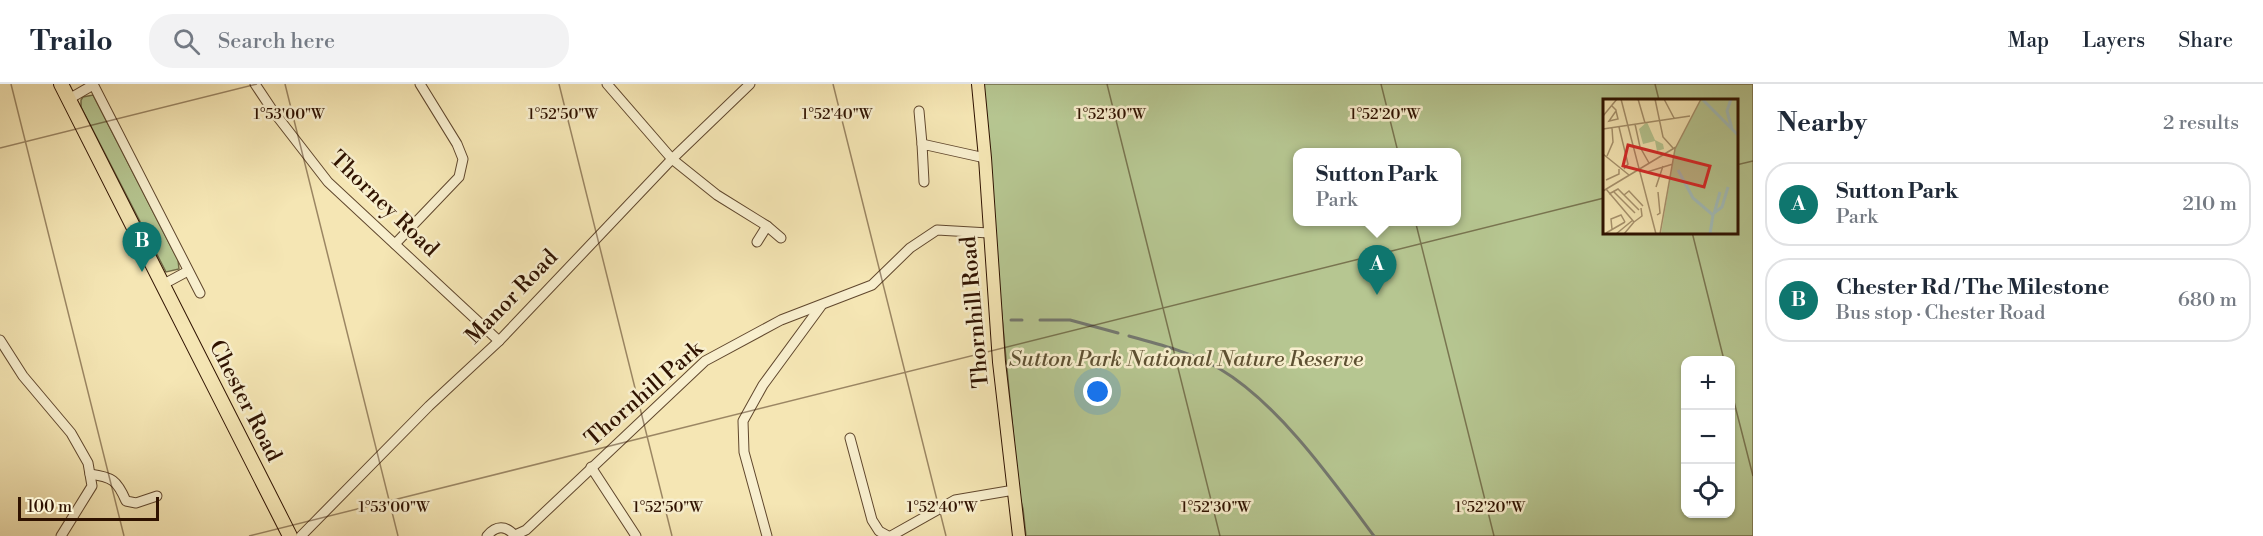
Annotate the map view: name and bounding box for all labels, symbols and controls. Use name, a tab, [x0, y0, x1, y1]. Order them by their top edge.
search box	[149, 14, 569, 68]
text: Trailo	[30, 24, 113, 59]
icon: search	[170, 25, 203, 58]
text: Search here	[218, 28, 335, 55]
text: Map	[2008, 28, 2049, 54]
text: Layers	[2082, 28, 2145, 54]
text: Share	[2178, 28, 2233, 54]
inset map	[1603, 99, 1738, 234]
text: 1°53'00"W	[253, 105, 325, 124]
text: 1°52'50"W	[528, 105, 598, 124]
text: 1°52'40"W	[802, 105, 873, 124]
text: 1°52'30"W	[1076, 105, 1146, 124]
text: 1°52'20"W	[1350, 105, 1420, 124]
text: Nearby	[1777, 107, 1867, 139]
text: 2 results	[2163, 111, 2239, 136]
street label: Thorney Road	[324, 145, 444, 263]
popup	[1293, 148, 1461, 226]
text: Sutton Park	[1316, 161, 1438, 188]
text: Sutton Park	[1836, 178, 1958, 205]
text: Park	[1316, 188, 1357, 213]
text: A	[1791, 192, 1806, 217]
text: 210 m	[2182, 192, 2237, 217]
text: Park	[1836, 205, 1878, 230]
pin: B	[122, 222, 162, 272]
street label: Thornhill Road	[955, 234, 995, 389]
street label: Manor Road	[460, 244, 564, 350]
pin: A	[1358, 246, 1396, 295]
text: Chester Rd / The Milestone	[1836, 274, 2109, 301]
text: B	[1791, 288, 1806, 313]
text: 680 m	[2178, 288, 2237, 313]
text: Bus stop · Chester Road	[1836, 301, 2045, 326]
street label: Thornhill Park	[580, 335, 710, 452]
street label: Chester Road	[203, 336, 287, 467]
park label: Sutton Park National Nature Reserve	[1009, 346, 1363, 373]
map controls	[1681, 356, 1735, 518]
button: +	[1681, 356, 1735, 410]
your location	[1083, 377, 1112, 406]
button: −	[1681, 410, 1735, 464]
button: locate	[1681, 464, 1735, 518]
scale bar	[18, 494, 159, 522]
text: 100 m	[27, 497, 72, 517]
text: 1°53'00"W	[358, 498, 430, 517]
text: 1°52'50"W	[633, 498, 703, 517]
text: 1°52'40"W	[907, 498, 978, 517]
text: 1°52'30"W	[1181, 498, 1251, 517]
text: 1°52'20"W	[1455, 498, 1525, 517]

